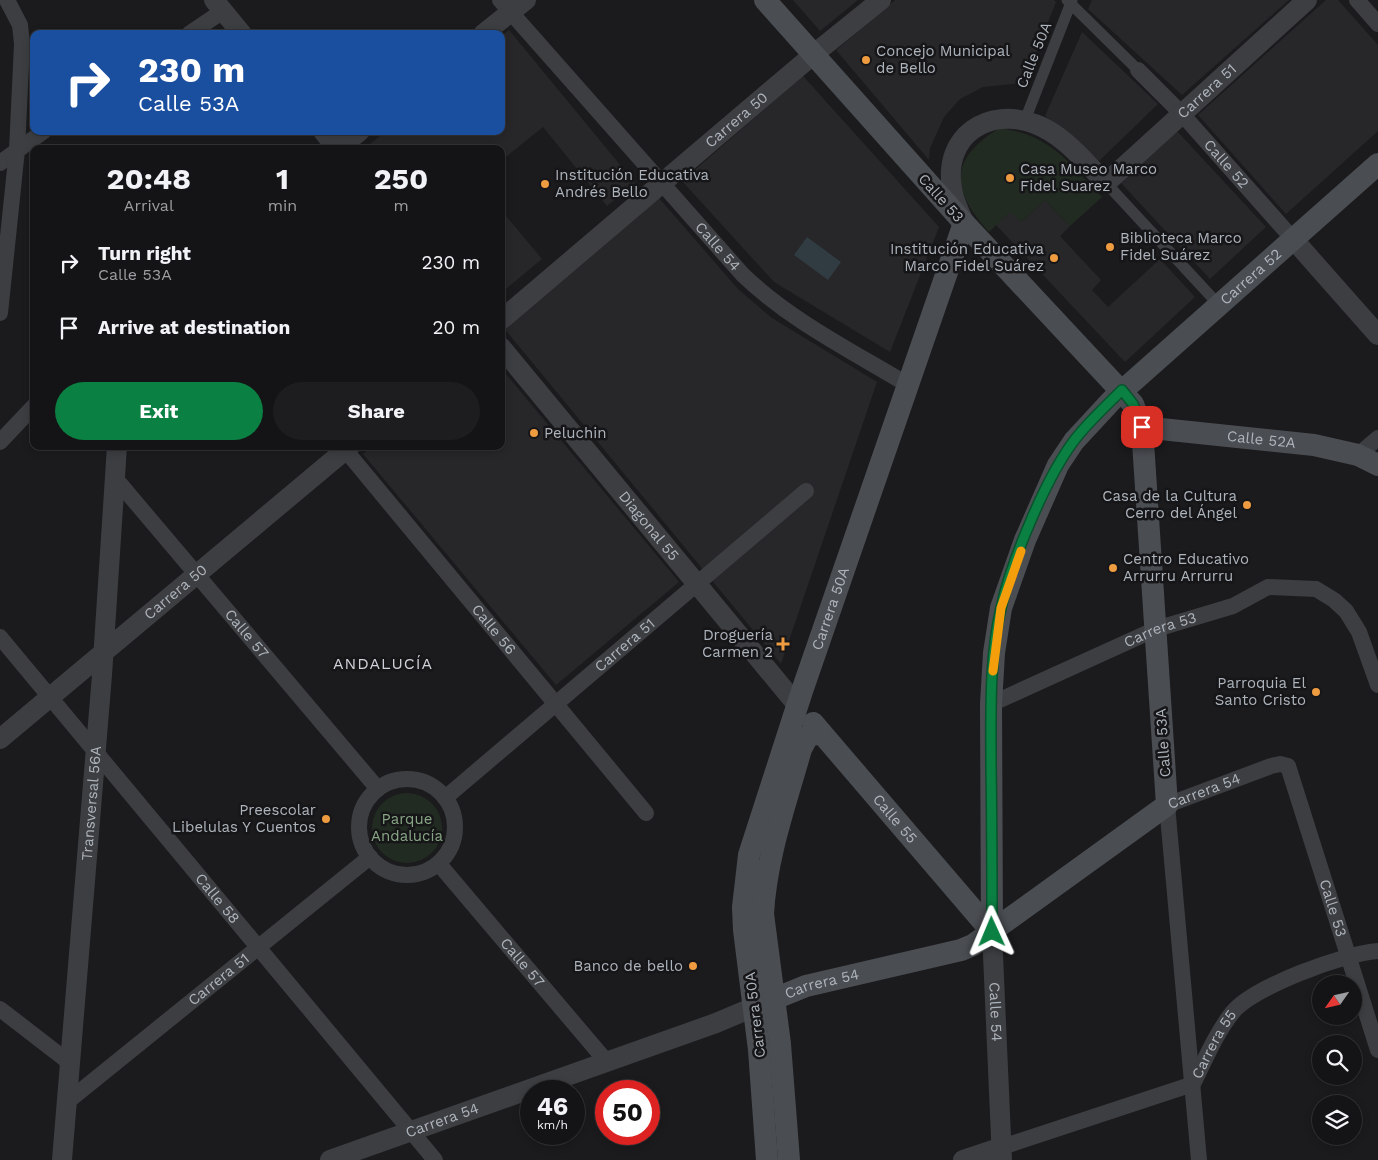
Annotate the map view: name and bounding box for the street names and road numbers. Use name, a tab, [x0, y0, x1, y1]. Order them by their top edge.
street label: Calle 50A	[1013, 19, 1055, 91]
street label: Carrera 51	[1174, 60, 1240, 123]
street label: Carrera 50	[701, 88, 772, 152]
street label: Calle 52	[1200, 136, 1253, 192]
street label: Calle 53	[914, 170, 968, 226]
street label: Calle 54	[691, 218, 744, 275]
street label: Carrera 52	[1216, 245, 1285, 309]
street label: Calle 52A	[1226, 427, 1297, 452]
street label: Diagonal 55	[615, 487, 683, 564]
street label: Carrera 50	[140, 560, 211, 624]
street label: Carrera 50A	[808, 565, 853, 653]
street label: Calle 56	[468, 601, 520, 658]
street label: Calle 57	[221, 605, 273, 662]
street label: Carrera 53	[1121, 608, 1199, 651]
street label: Carrera 51	[591, 615, 659, 676]
street label: Calle 53A	[1152, 708, 1174, 778]
street label: Transversal 56A	[78, 745, 105, 861]
street label: Carrera 54	[1165, 769, 1243, 813]
street label: Calle 55	[869, 790, 921, 847]
street label: Calle 58	[191, 870, 243, 927]
street label: Calle 53	[1315, 877, 1351, 939]
street label: Calle 57	[497, 934, 548, 991]
street label: Carrera 51	[184, 949, 253, 1009]
street label: Carrera 54	[782, 965, 861, 1003]
street label: Carrera 50A	[741, 971, 769, 1059]
street label: Calle 54	[985, 982, 1006, 1042]
street label: Carrera 55	[1188, 1006, 1240, 1082]
street label: Carrera 54	[403, 1099, 481, 1141]

